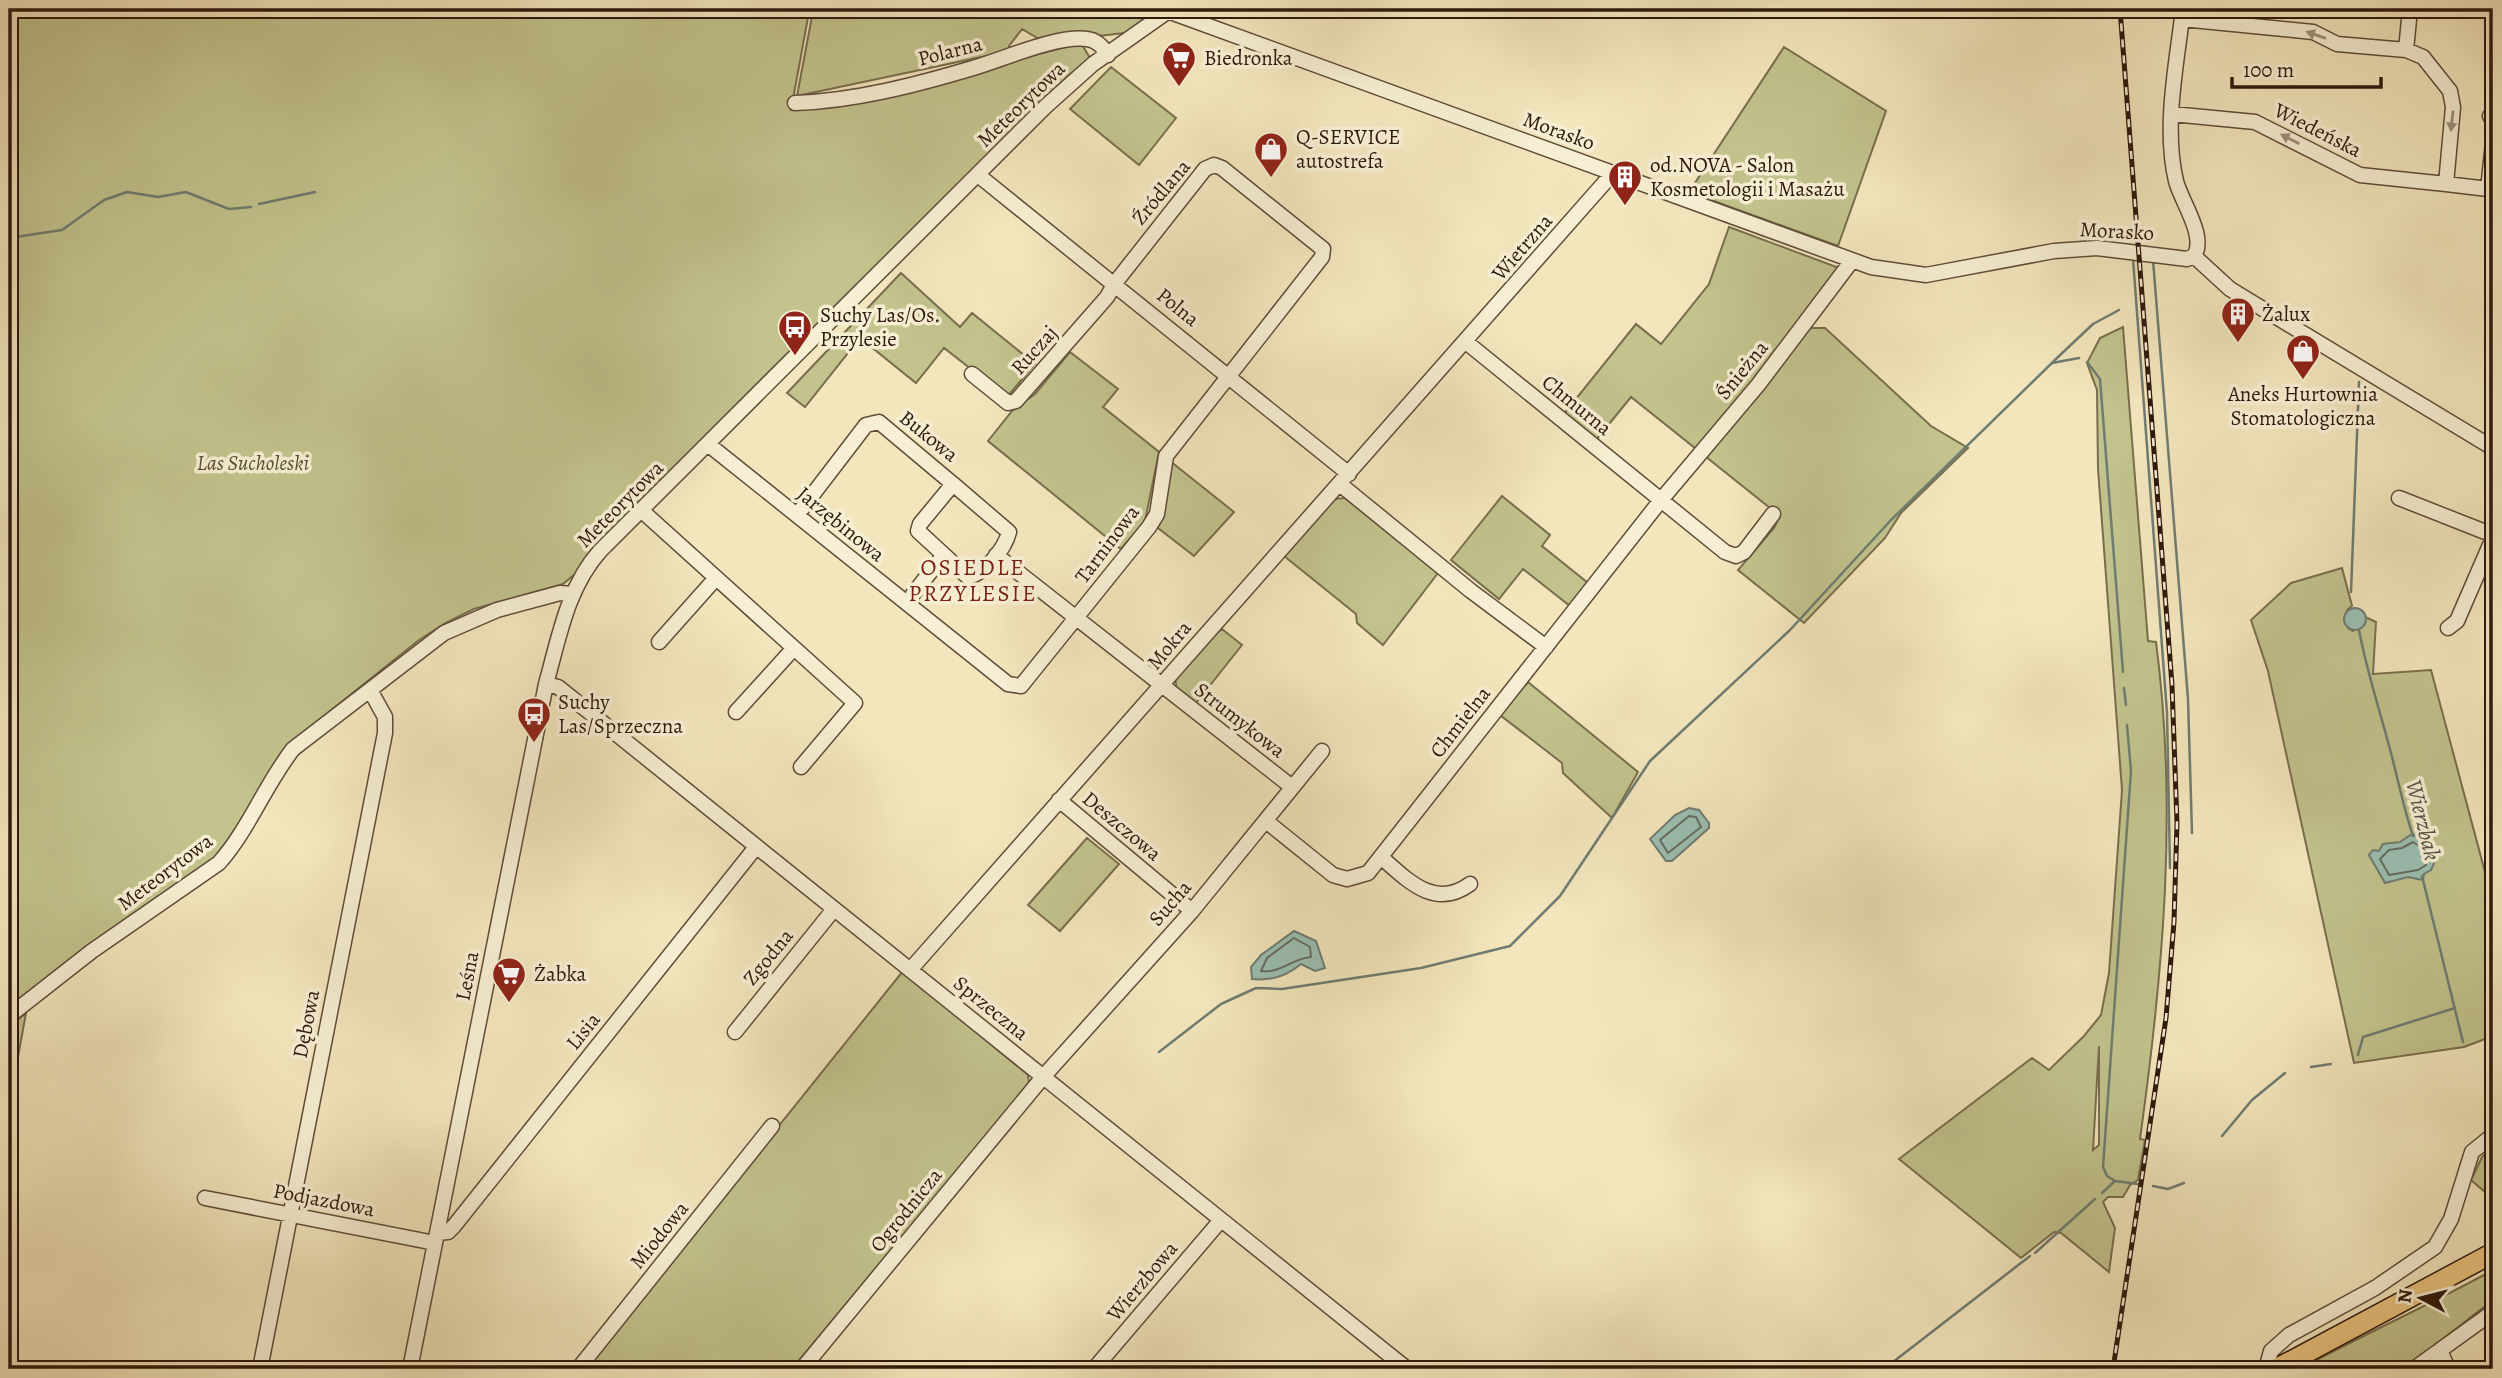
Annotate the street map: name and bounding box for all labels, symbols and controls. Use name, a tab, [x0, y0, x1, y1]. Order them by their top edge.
street label: Polarna	[915, 29, 985, 72]
one-way arrow	[2305, 29, 2326, 40]
supermarket icon: Biedronka	[1160, 39, 1198, 88]
place label: Biedronka	[1204, 44, 1293, 72]
scale bar	[2232, 46, 2381, 90]
street label: Meteorytowa	[971, 55, 1071, 153]
text: 100 m	[2243, 56, 2294, 84]
street label: Wiedeńska	[2269, 96, 2367, 164]
street label: Morasko	[1519, 105, 1599, 157]
one-way arrow	[2446, 110, 2457, 132]
place label: Q-SERVICE autostrefa	[1296, 123, 1400, 175]
shop icon: Q-SERVICE autostrefa	[1252, 130, 1290, 179]
one-way arrow	[2280, 133, 2300, 144]
place label: od.NOVA - Salon Kosmetologii i Masażu	[1650, 151, 1845, 203]
street label: Źródlana	[1125, 153, 1197, 231]
building icon: od.NOVA - Salon Kosmetologii i Masażu	[1606, 158, 1644, 207]
street label: Wietrzna	[1485, 207, 1559, 287]
street label: Morasko	[2079, 215, 2155, 247]
street label: Polna	[1151, 281, 1205, 333]
building icon: Żalux	[2219, 295, 2257, 344]
place label: Żalux	[2262, 300, 2310, 328]
place label: Suchy Las/Os. Przylesie	[820, 301, 940, 353]
bus stop icon: Suchy Las/Os. Przylesie	[776, 308, 814, 357]
street label: Ruczaj	[1004, 319, 1064, 381]
shop icon: Aneks Hurtownia Stomatologiczna	[2284, 332, 2322, 381]
street label: Śnieżna	[1709, 334, 1775, 406]
street label: Chmurna	[1536, 368, 1618, 442]
place label: Aneks Hurtownia Stomatologiczna	[2227, 380, 2378, 432]
street label: Bukowa	[894, 404, 965, 469]
park label: Las Sucholeski	[197, 449, 309, 477]
street label: Meteorytowa	[570, 454, 670, 554]
street label: Jarzębinowa	[791, 480, 891, 568]
street label: Tarninowa	[1068, 499, 1146, 589]
district label: OSIEDLE PRZYLESIE	[908, 552, 1038, 609]
street label: Mokra	[1140, 614, 1198, 675]
street label: Strumykowa	[1189, 676, 1291, 765]
street label: Chmielna	[1423, 680, 1497, 764]
place label: Suchy Las/Sprzeczna	[558, 688, 683, 740]
bus stop icon: Suchy Las/Sprzeczna	[515, 695, 553, 744]
water label: Wierzbak	[2398, 776, 2448, 864]
street label: Deszczowa	[1077, 785, 1168, 867]
street label: Meteorytowa	[112, 827, 219, 917]
street label: Sucha	[1142, 874, 1198, 932]
street label: Zgodna	[737, 923, 800, 991]
street label: Leśna	[449, 949, 486, 1003]
supermarket icon: Żabka	[490, 955, 528, 1004]
place label: Żabka	[534, 960, 586, 988]
street label: Sprzeczna	[948, 969, 1035, 1047]
street label: Dębowa	[286, 987, 326, 1061]
street label: Lisia	[559, 1006, 607, 1056]
street label: Ogrodnicza	[864, 1162, 949, 1258]
street label: Podjazdowa	[271, 1176, 377, 1224]
street label: Miodowa	[623, 1195, 695, 1275]
street label: Wierzbowa	[1100, 1235, 1184, 1328]
north arrow	[2386, 1262, 2456, 1332]
text: N	[2391, 1287, 2419, 1305]

